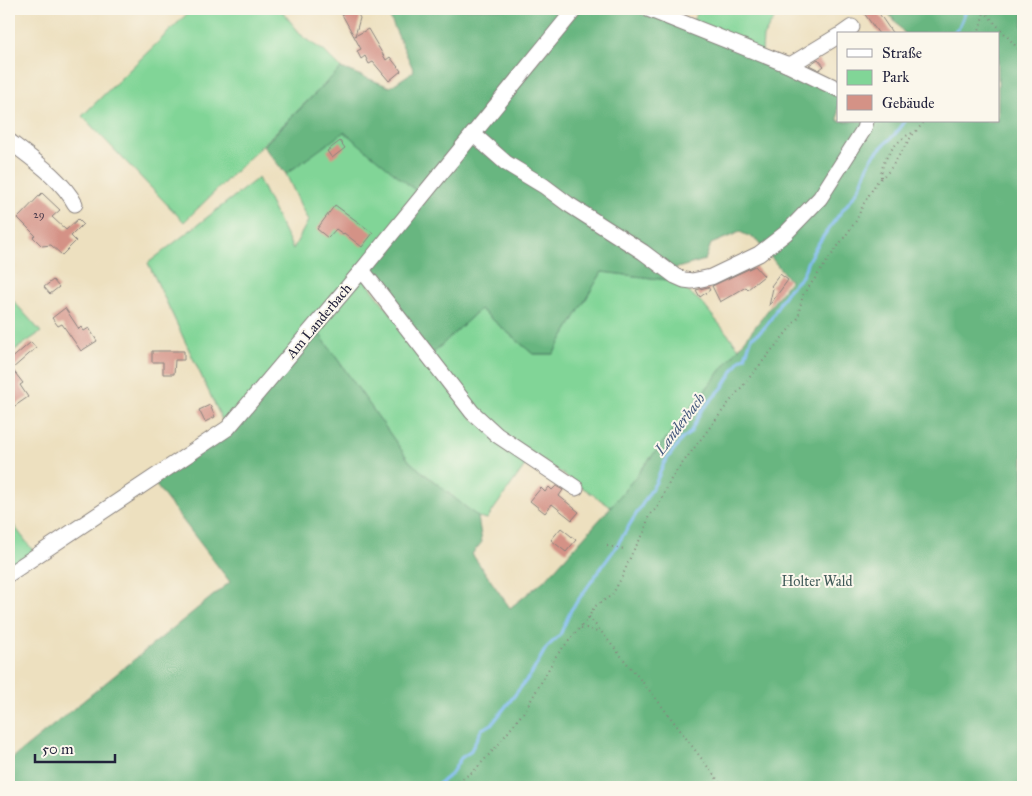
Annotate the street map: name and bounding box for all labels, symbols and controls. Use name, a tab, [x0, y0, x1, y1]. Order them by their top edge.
legend	[837, 32, 1000, 122]
text: Straße	[882, 44, 922, 62]
text: Park	[882, 68, 909, 86]
text: Gebäude	[882, 94, 935, 112]
house number: 29	[33, 208, 45, 221]
street label: Am Landerbach	[282, 280, 355, 363]
water label: Landerbach	[651, 389, 709, 459]
park label: Holter Wald	[781, 573, 853, 590]
scale bar	[35, 731, 115, 763]
text: 50 m	[42, 740, 74, 758]

